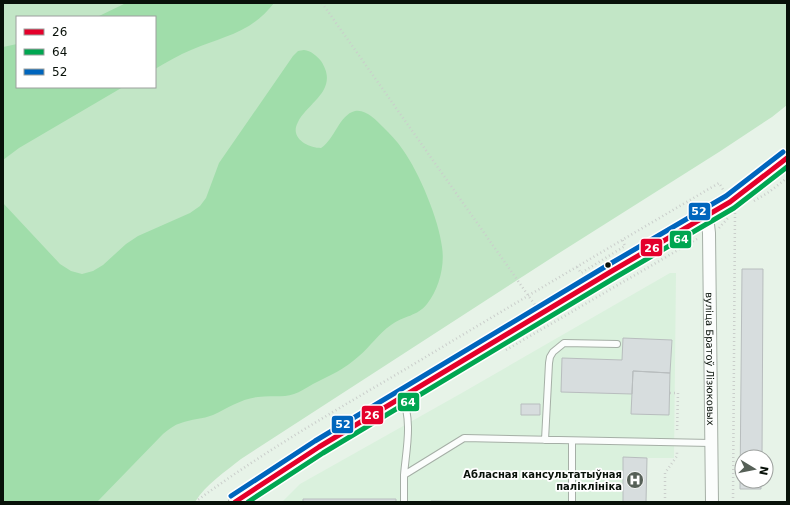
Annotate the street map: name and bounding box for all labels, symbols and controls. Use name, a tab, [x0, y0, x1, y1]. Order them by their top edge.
legend	[16, 16, 156, 88]
text: 26	[52, 25, 67, 39]
text: 64	[52, 45, 67, 59]
text: 52	[52, 65, 67, 79]
line badge: 52	[688, 202, 711, 221]
text: 52	[691, 205, 707, 218]
line badge: 64	[669, 230, 692, 249]
text: 64	[673, 233, 689, 246]
line badge: 26	[640, 238, 663, 257]
text: 26	[644, 242, 660, 255]
unlabelled marker	[603, 260, 613, 270]
street label: вуліца Братоў Лізюковых	[704, 292, 716, 426]
line badge: 64	[397, 392, 420, 412]
text: 64	[400, 396, 416, 409]
line badge: 26	[361, 405, 384, 425]
text: 26	[364, 409, 380, 422]
line badge: 52	[331, 415, 354, 434]
text: 52	[335, 418, 351, 431]
north arrow	[734, 449, 774, 489]
text: N	[756, 465, 771, 476]
place label: Абласная кансультатыўная паліклініка	[463, 469, 622, 492]
hospital icon: Абласная кансультатыўная паліклініка	[625, 470, 645, 490]

